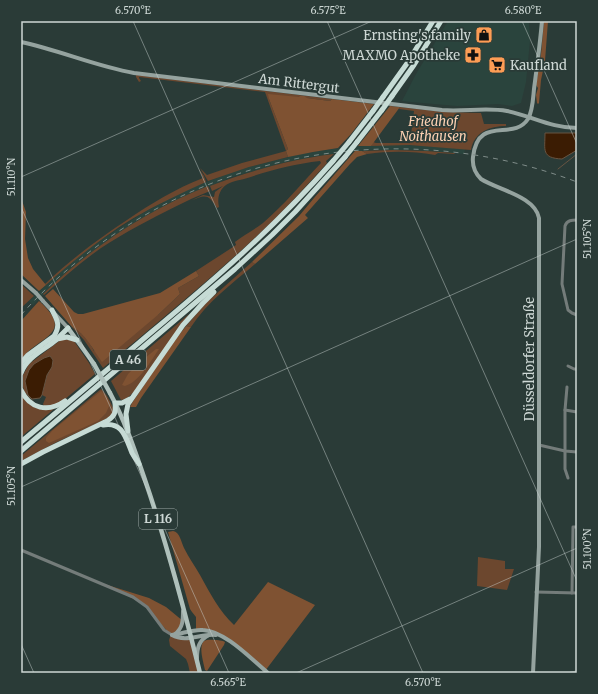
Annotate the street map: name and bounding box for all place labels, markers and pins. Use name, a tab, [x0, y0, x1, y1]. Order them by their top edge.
shop icon: Ernsting's family	[474, 25, 494, 45]
place label: Ernsting's family	[363, 27, 471, 44]
pharmacy icon: MAXMO Apotheke	[463, 45, 483, 65]
place label: MAXMO Apotheke	[343, 47, 460, 64]
supermarket icon: Kaufland	[487, 55, 507, 75]
place label: Kaufland	[510, 57, 567, 74]

